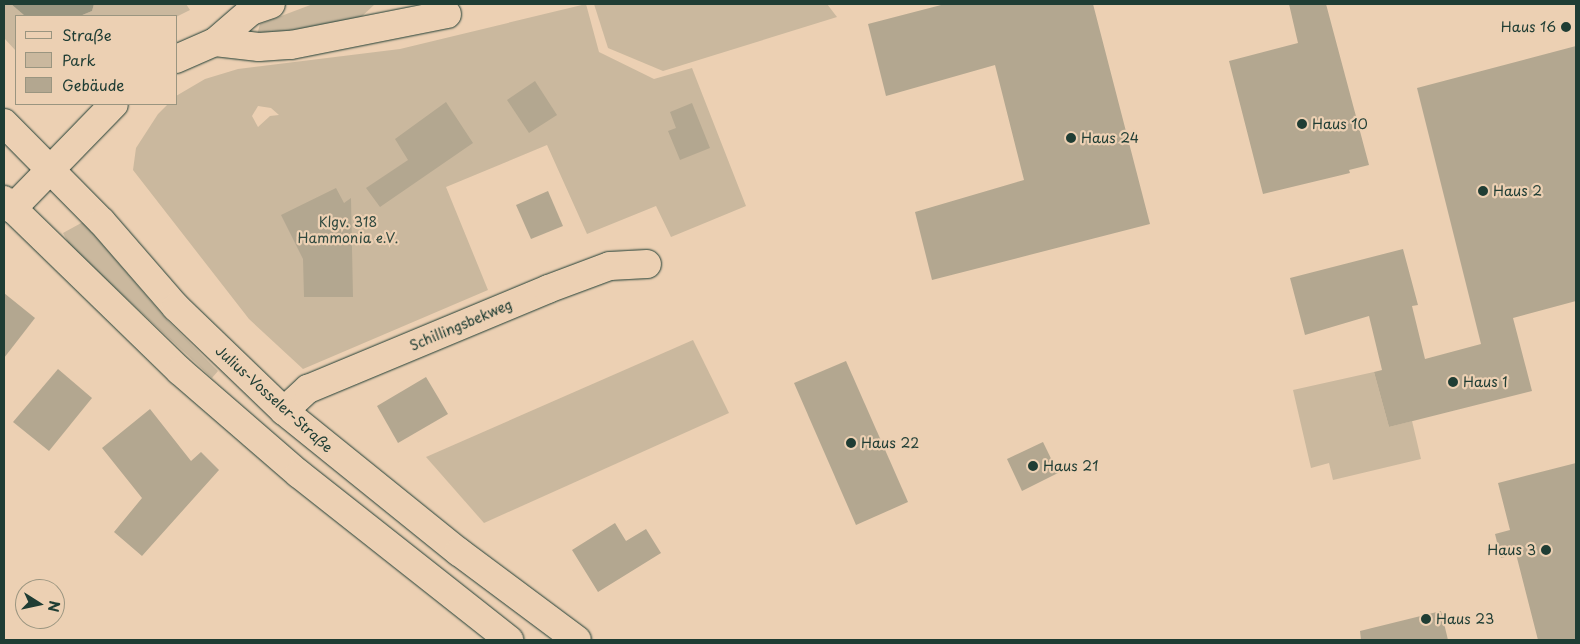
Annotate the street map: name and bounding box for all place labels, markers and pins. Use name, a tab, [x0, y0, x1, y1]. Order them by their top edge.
place label: Haus 16	[1501, 19, 1556, 35]
marker: Haus 16	[1560, 21, 1572, 33]
place label: Haus 10	[1312, 116, 1367, 132]
marker: Haus 10	[1296, 118, 1308, 130]
place label: Haus 24	[1081, 130, 1139, 146]
marker: Haus 24	[1065, 132, 1077, 144]
place label: Haus 2	[1493, 183, 1542, 199]
marker: Haus 2	[1477, 185, 1489, 197]
place label: Haus 1	[1463, 374, 1508, 390]
marker: Haus 1	[1447, 376, 1459, 388]
place label: Haus 22	[861, 435, 919, 451]
marker: Haus 22	[845, 437, 857, 449]
place label: Haus 21	[1043, 458, 1098, 474]
marker: Haus 21	[1027, 460, 1039, 472]
place label: Haus 3	[1488, 542, 1536, 558]
marker: Haus 3	[1540, 544, 1552, 556]
place label: Haus 23	[1436, 611, 1494, 627]
marker: Haus 23	[1420, 613, 1432, 625]

